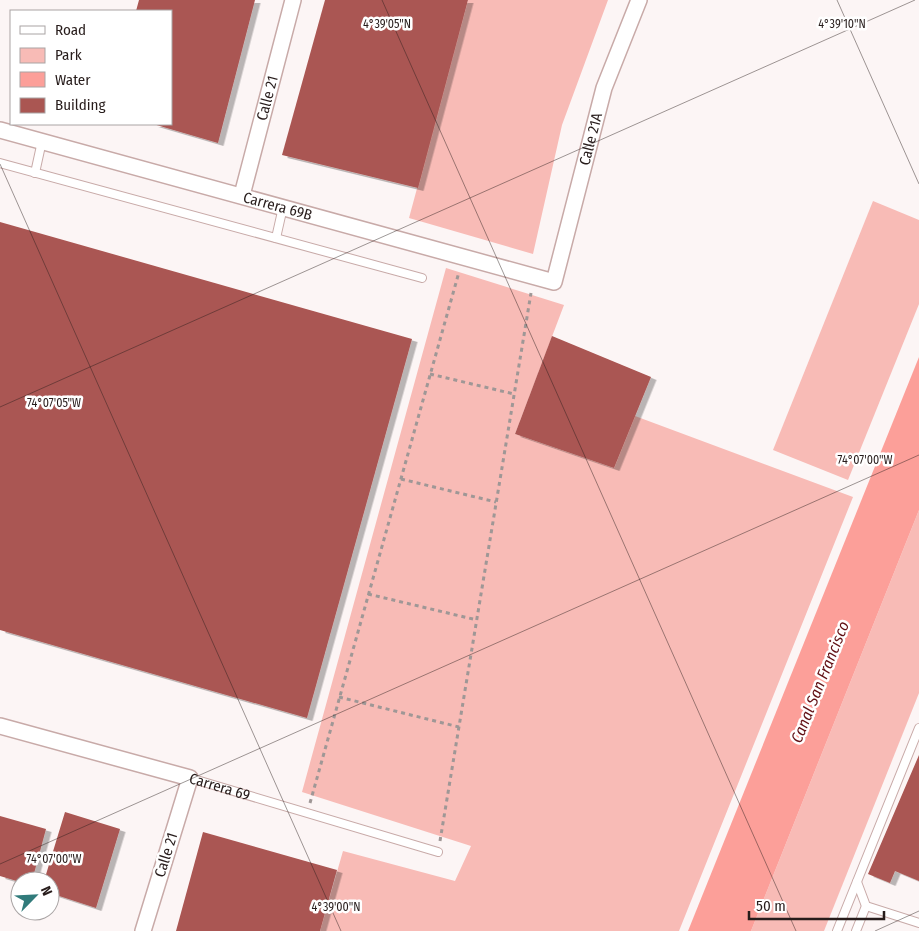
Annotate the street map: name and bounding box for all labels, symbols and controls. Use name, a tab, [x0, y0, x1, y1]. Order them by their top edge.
legend	[10, 10, 172, 125]
text: 4°39'05"N	[363, 17, 411, 31]
text: 4°39'10"N	[818, 17, 866, 31]
text: Road	[55, 21, 86, 39]
text: Park	[55, 46, 82, 64]
text: Water	[55, 71, 91, 89]
street label: Calle 21	[253, 74, 282, 123]
text: Building	[55, 96, 106, 114]
street label: Calle 21A	[575, 111, 606, 167]
street label: Carrera 69B	[241, 188, 314, 224]
text: 74°07'05"W	[27, 396, 81, 410]
text: 74°07'00"W	[837, 453, 893, 467]
water label: Canal San Francisco	[787, 618, 853, 746]
street label: Carrera 69	[187, 769, 252, 804]
street label: Calle 21	[151, 831, 181, 879]
text: 74°07'00"W	[26, 852, 82, 866]
north arrow	[10, 871, 60, 921]
text: N	[37, 884, 56, 898]
scale bar	[749, 888, 884, 920]
text: 50 m	[756, 897, 786, 915]
text: 4°39'00"N	[311, 900, 361, 914]

